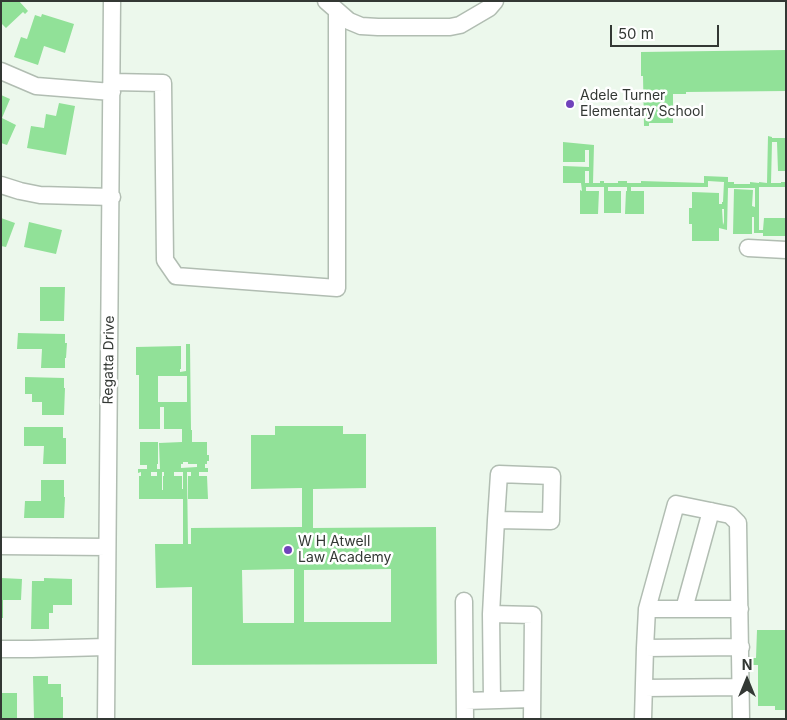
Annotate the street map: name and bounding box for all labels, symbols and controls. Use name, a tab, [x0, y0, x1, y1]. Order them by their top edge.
scale bar	[612, 15, 721, 47]
text: 50 m	[618, 24, 654, 43]
place label: Adele Turner Elementary School	[580, 88, 704, 120]
marker: Adele Turner Elementary School	[564, 98, 576, 110]
street label: Regatta Drive	[100, 315, 118, 405]
place label: W H Atwell Law Academy	[298, 534, 391, 566]
marker: W H Atwell Law Academy	[282, 544, 294, 556]
north arrow	[722, 655, 772, 705]
text: N	[742, 656, 752, 673]

